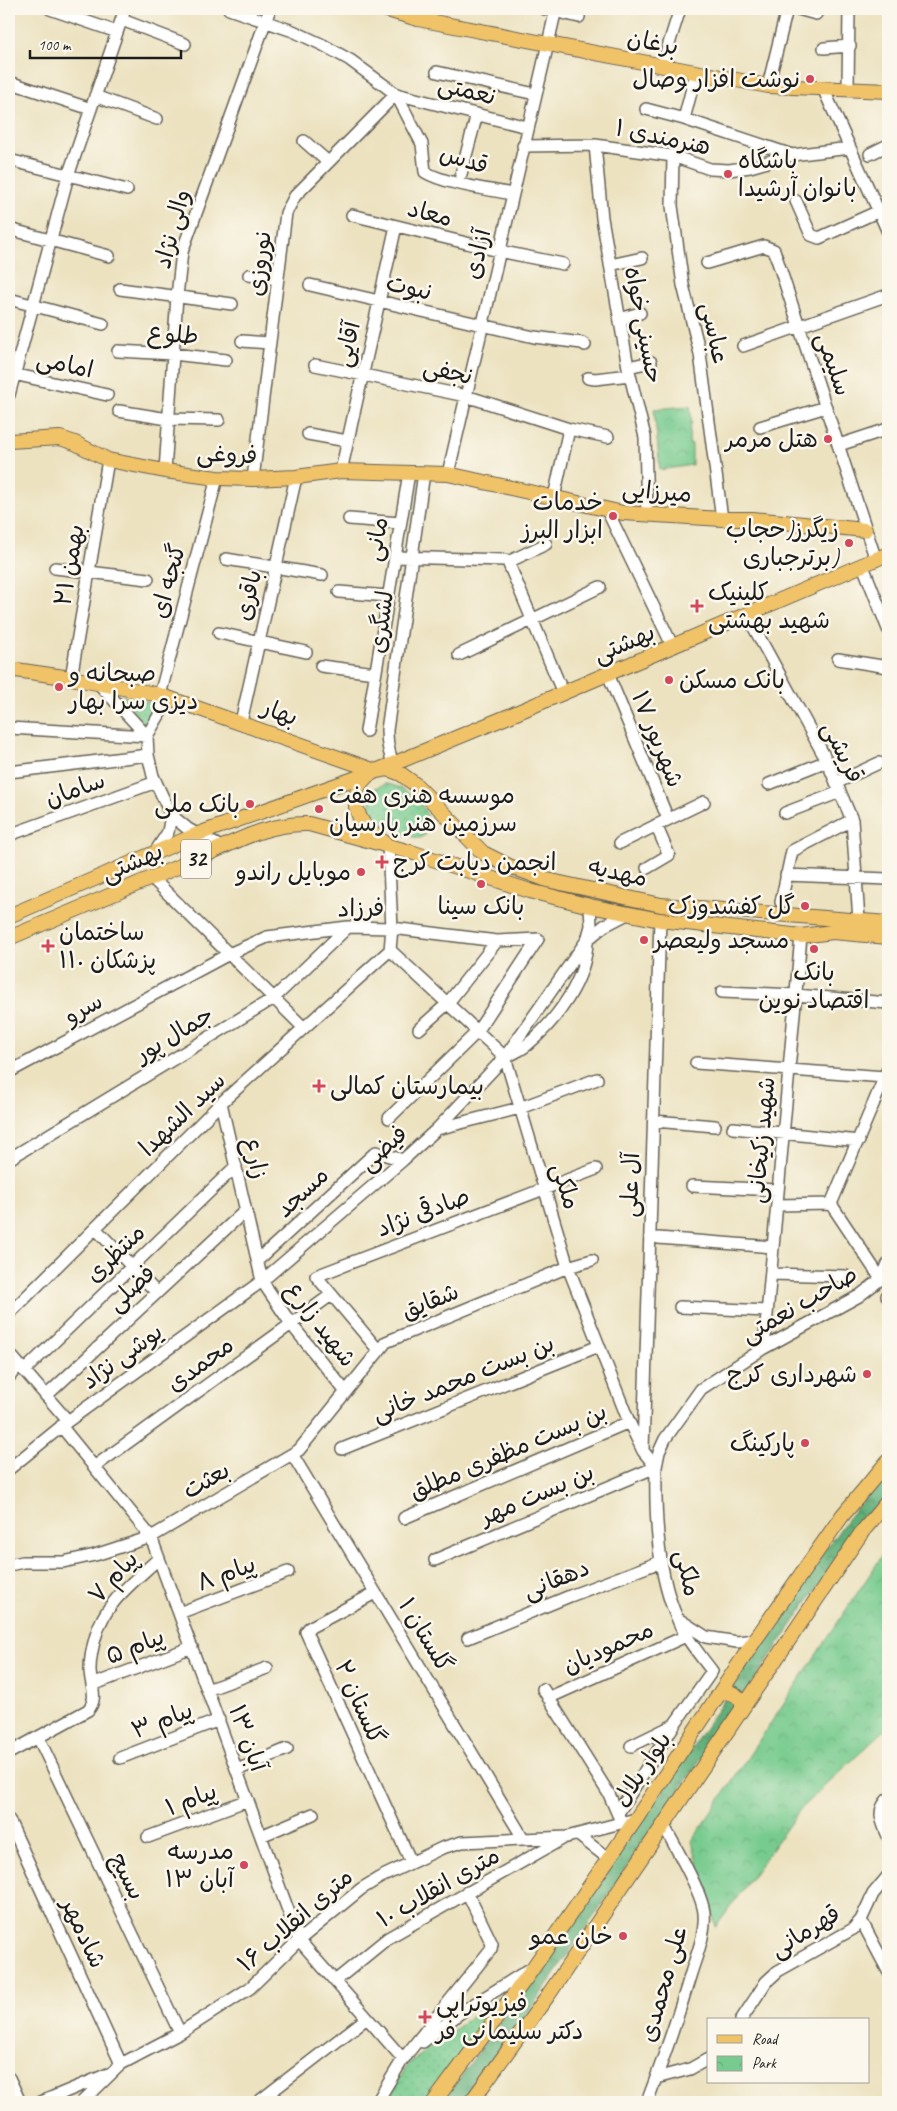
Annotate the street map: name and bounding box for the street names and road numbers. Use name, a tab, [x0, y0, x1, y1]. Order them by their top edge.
street label: برغان	[625, 22, 681, 62]
street label: نعمتی	[435, 68, 499, 112]
street label: هنرمندی ۱	[613, 112, 713, 162]
street label: قدس	[436, 137, 492, 181]
street label: والی نژاد	[147, 186, 197, 272]
street label: معاد	[404, 193, 456, 233]
street label: آزادی	[457, 225, 498, 282]
street label: نوروزی	[240, 228, 278, 298]
street label: حسینی خواه	[618, 264, 670, 386]
street label: نبوت	[383, 267, 435, 307]
street label: عباسی	[694, 300, 736, 366]
street label: طلوع	[146, 317, 200, 353]
street label: آقایی	[327, 317, 367, 370]
street label: سلیمی	[809, 328, 859, 400]
street label: امامی	[34, 343, 96, 385]
street label: نجفی	[420, 351, 476, 391]
street label: فروغی	[196, 437, 258, 471]
street label: میرزایی	[621, 473, 693, 509]
street label: مانی	[357, 515, 395, 563]
street label: ۲۱ بهمن	[47, 522, 91, 608]
street label: گنجه ای	[144, 540, 192, 622]
street label: باقری	[228, 566, 268, 624]
street label: لشگری	[362, 589, 400, 655]
street label: بهشتی	[588, 617, 660, 669]
street label: ۱۷ شهریور	[625, 686, 691, 792]
street label: بهار	[256, 691, 302, 732]
street label: قریشی	[815, 716, 871, 788]
street label: سامان	[41, 764, 109, 814]
street label: بهشتى	[96, 836, 168, 888]
road number: 32	[181, 840, 211, 879]
street label: مهدیه	[586, 851, 650, 893]
street label: فرزاد	[337, 893, 385, 923]
street label: سرو	[57, 985, 108, 1031]
street label: جمال پور	[128, 999, 219, 1070]
street label: سید الشهدا	[132, 1065, 232, 1163]
street label: شهید زکیخانی	[741, 1075, 781, 1205]
street label: فیضی	[352, 1118, 414, 1178]
street label: زارع	[235, 1134, 275, 1182]
street label: آل علی	[614, 1151, 646, 1218]
street label: ملکی	[545, 1159, 587, 1213]
street label: مسجد	[269, 1160, 335, 1224]
street label: صادقی نژاد	[372, 1181, 474, 1243]
street label: منتظری	[79, 1217, 151, 1289]
street label: فضلی	[100, 1258, 162, 1318]
street label: صاحب نعمتی	[735, 1259, 863, 1349]
street label: شهید زارع	[277, 1275, 363, 1374]
street label: شقایق	[397, 1276, 463, 1326]
street label: یوشی نژاد	[75, 1316, 169, 1396]
street label: بن بست محمد خانی	[367, 1328, 559, 1428]
street label: محمدی	[160, 1330, 240, 1398]
street label: بن بست مظفری مطلق	[405, 1396, 611, 1506]
street label: بعثت	[177, 1455, 235, 1505]
street label: بن بست مهر	[474, 1457, 598, 1532]
street label: پیام ۷	[81, 1544, 147, 1612]
street label: ملکی	[668, 1547, 708, 1599]
street label: پیام ۸	[192, 1549, 261, 1600]
street label: دهقانی	[518, 1552, 594, 1606]
street label: گلستان ۱	[392, 1592, 460, 1678]
street label: محمودیان	[558, 1614, 658, 1680]
street label: پیام ۵	[101, 1621, 170, 1674]
street label: گلستان ۲	[328, 1655, 392, 1749]
street label: پیام ۳	[127, 1695, 198, 1748]
street label: ۱۳ آبان	[222, 1700, 274, 1777]
street label: بلوار بلال	[606, 1726, 678, 1812]
street label: پیام ۱	[161, 1776, 222, 1825]
street label: ۱۰ متری انقلاب	[371, 1840, 505, 1934]
street label: بسیج	[103, 1847, 152, 1905]
street label: ۱۶ متری انقلاب	[231, 1862, 359, 1978]
street label: شادمهر	[54, 1891, 113, 1973]
street label: قهرمانی	[764, 1898, 846, 1964]
street label: علی محمدی	[632, 1923, 694, 2045]

